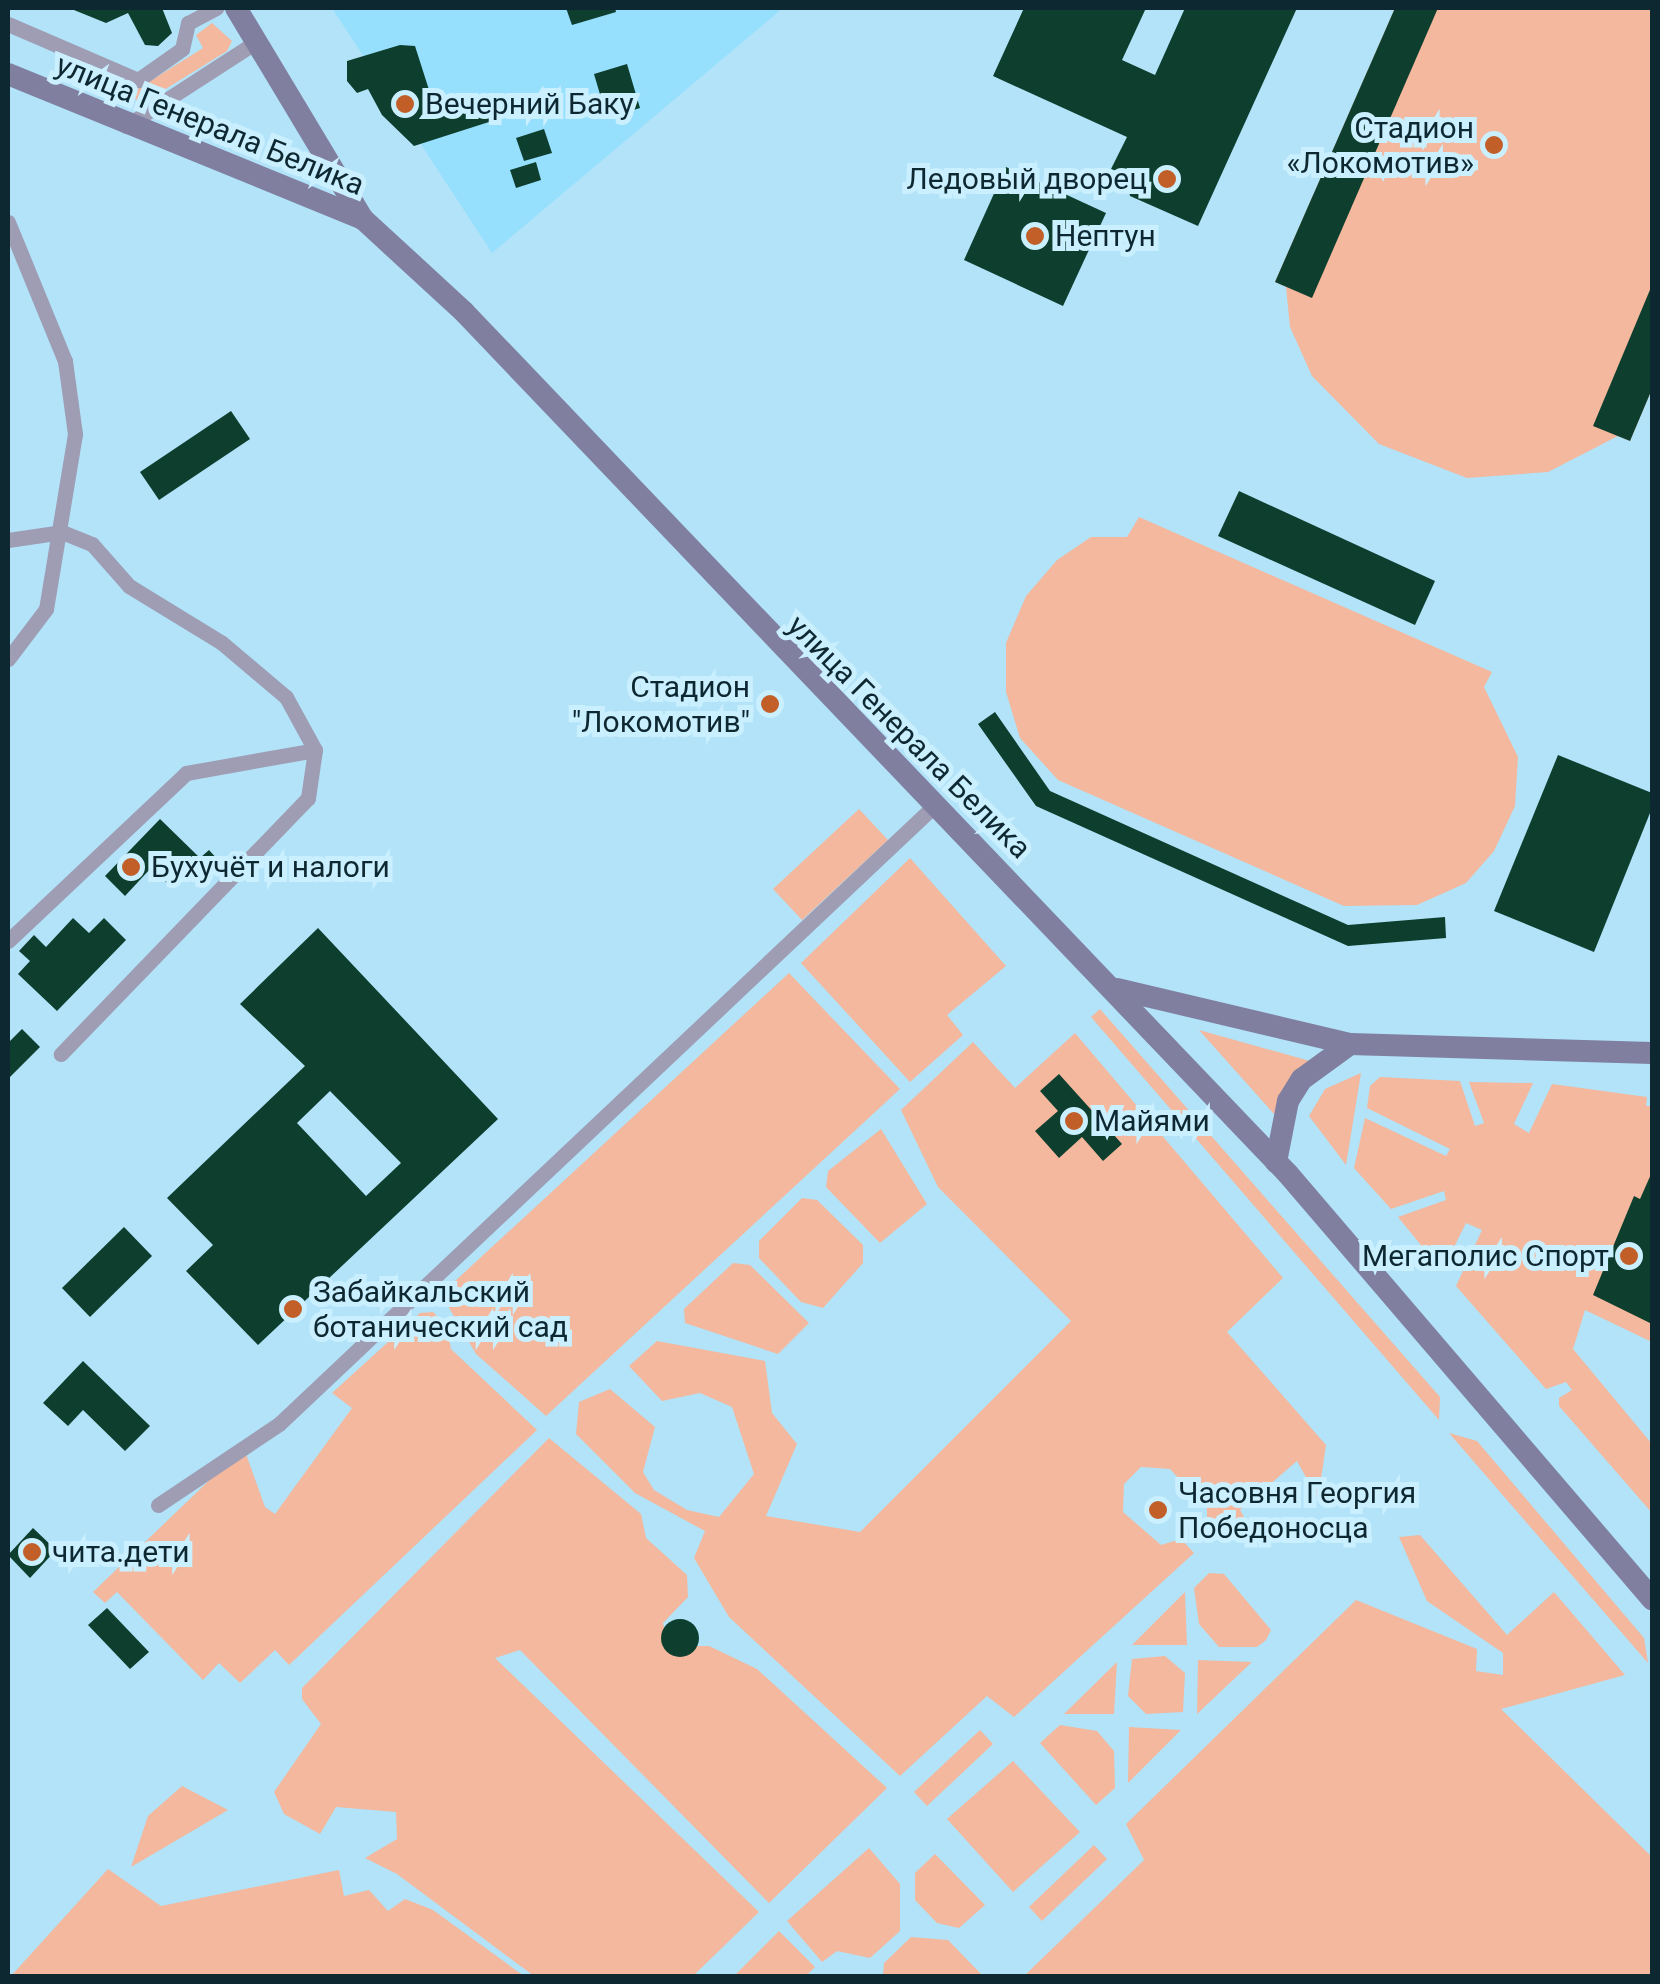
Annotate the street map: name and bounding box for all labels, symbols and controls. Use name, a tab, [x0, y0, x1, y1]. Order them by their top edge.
street label: улица Генерала Белика	[51, 47, 369, 203]
place label: Вечерний Баку	[425, 86, 634, 122]
marker: Вечерний Баку	[394, 93, 416, 115]
place label: Стадион «Локомотив»	[1287, 110, 1474, 180]
marker: Стадион «Локомотив»	[1483, 134, 1505, 156]
place label: Ледовый дворец	[907, 161, 1147, 197]
marker: Ледовый дворец	[1156, 168, 1178, 190]
place label: Нептун	[1055, 218, 1156, 254]
marker: Нептун	[1024, 225, 1046, 247]
street label: улица Генерала Белика	[780, 608, 1038, 866]
place label: Стадион "Локомотив"	[572, 669, 750, 740]
marker: Стадион "Локомотив"	[759, 693, 781, 715]
place label: Бухучёт и налоги	[151, 849, 390, 885]
marker: Бухучёт и налоги	[120, 856, 142, 878]
place label: Майями	[1094, 1103, 1210, 1139]
marker: Майями	[1063, 1110, 1085, 1132]
place label: Мегаполис Спорт	[1362, 1238, 1609, 1274]
marker: Мегаполис Спорт	[1618, 1245, 1640, 1267]
place label: Забайкальский ботанический сад	[313, 1274, 568, 1344]
marker: Забайкальский ботанический сад	[282, 1298, 304, 1320]
place label: Часовня Георгия Победоносца	[1178, 1475, 1416, 1546]
marker: Часовня Георгия Победоносца	[1147, 1499, 1169, 1521]
place label: чита.дети	[52, 1534, 190, 1570]
marker: чита.дети	[21, 1541, 43, 1563]

